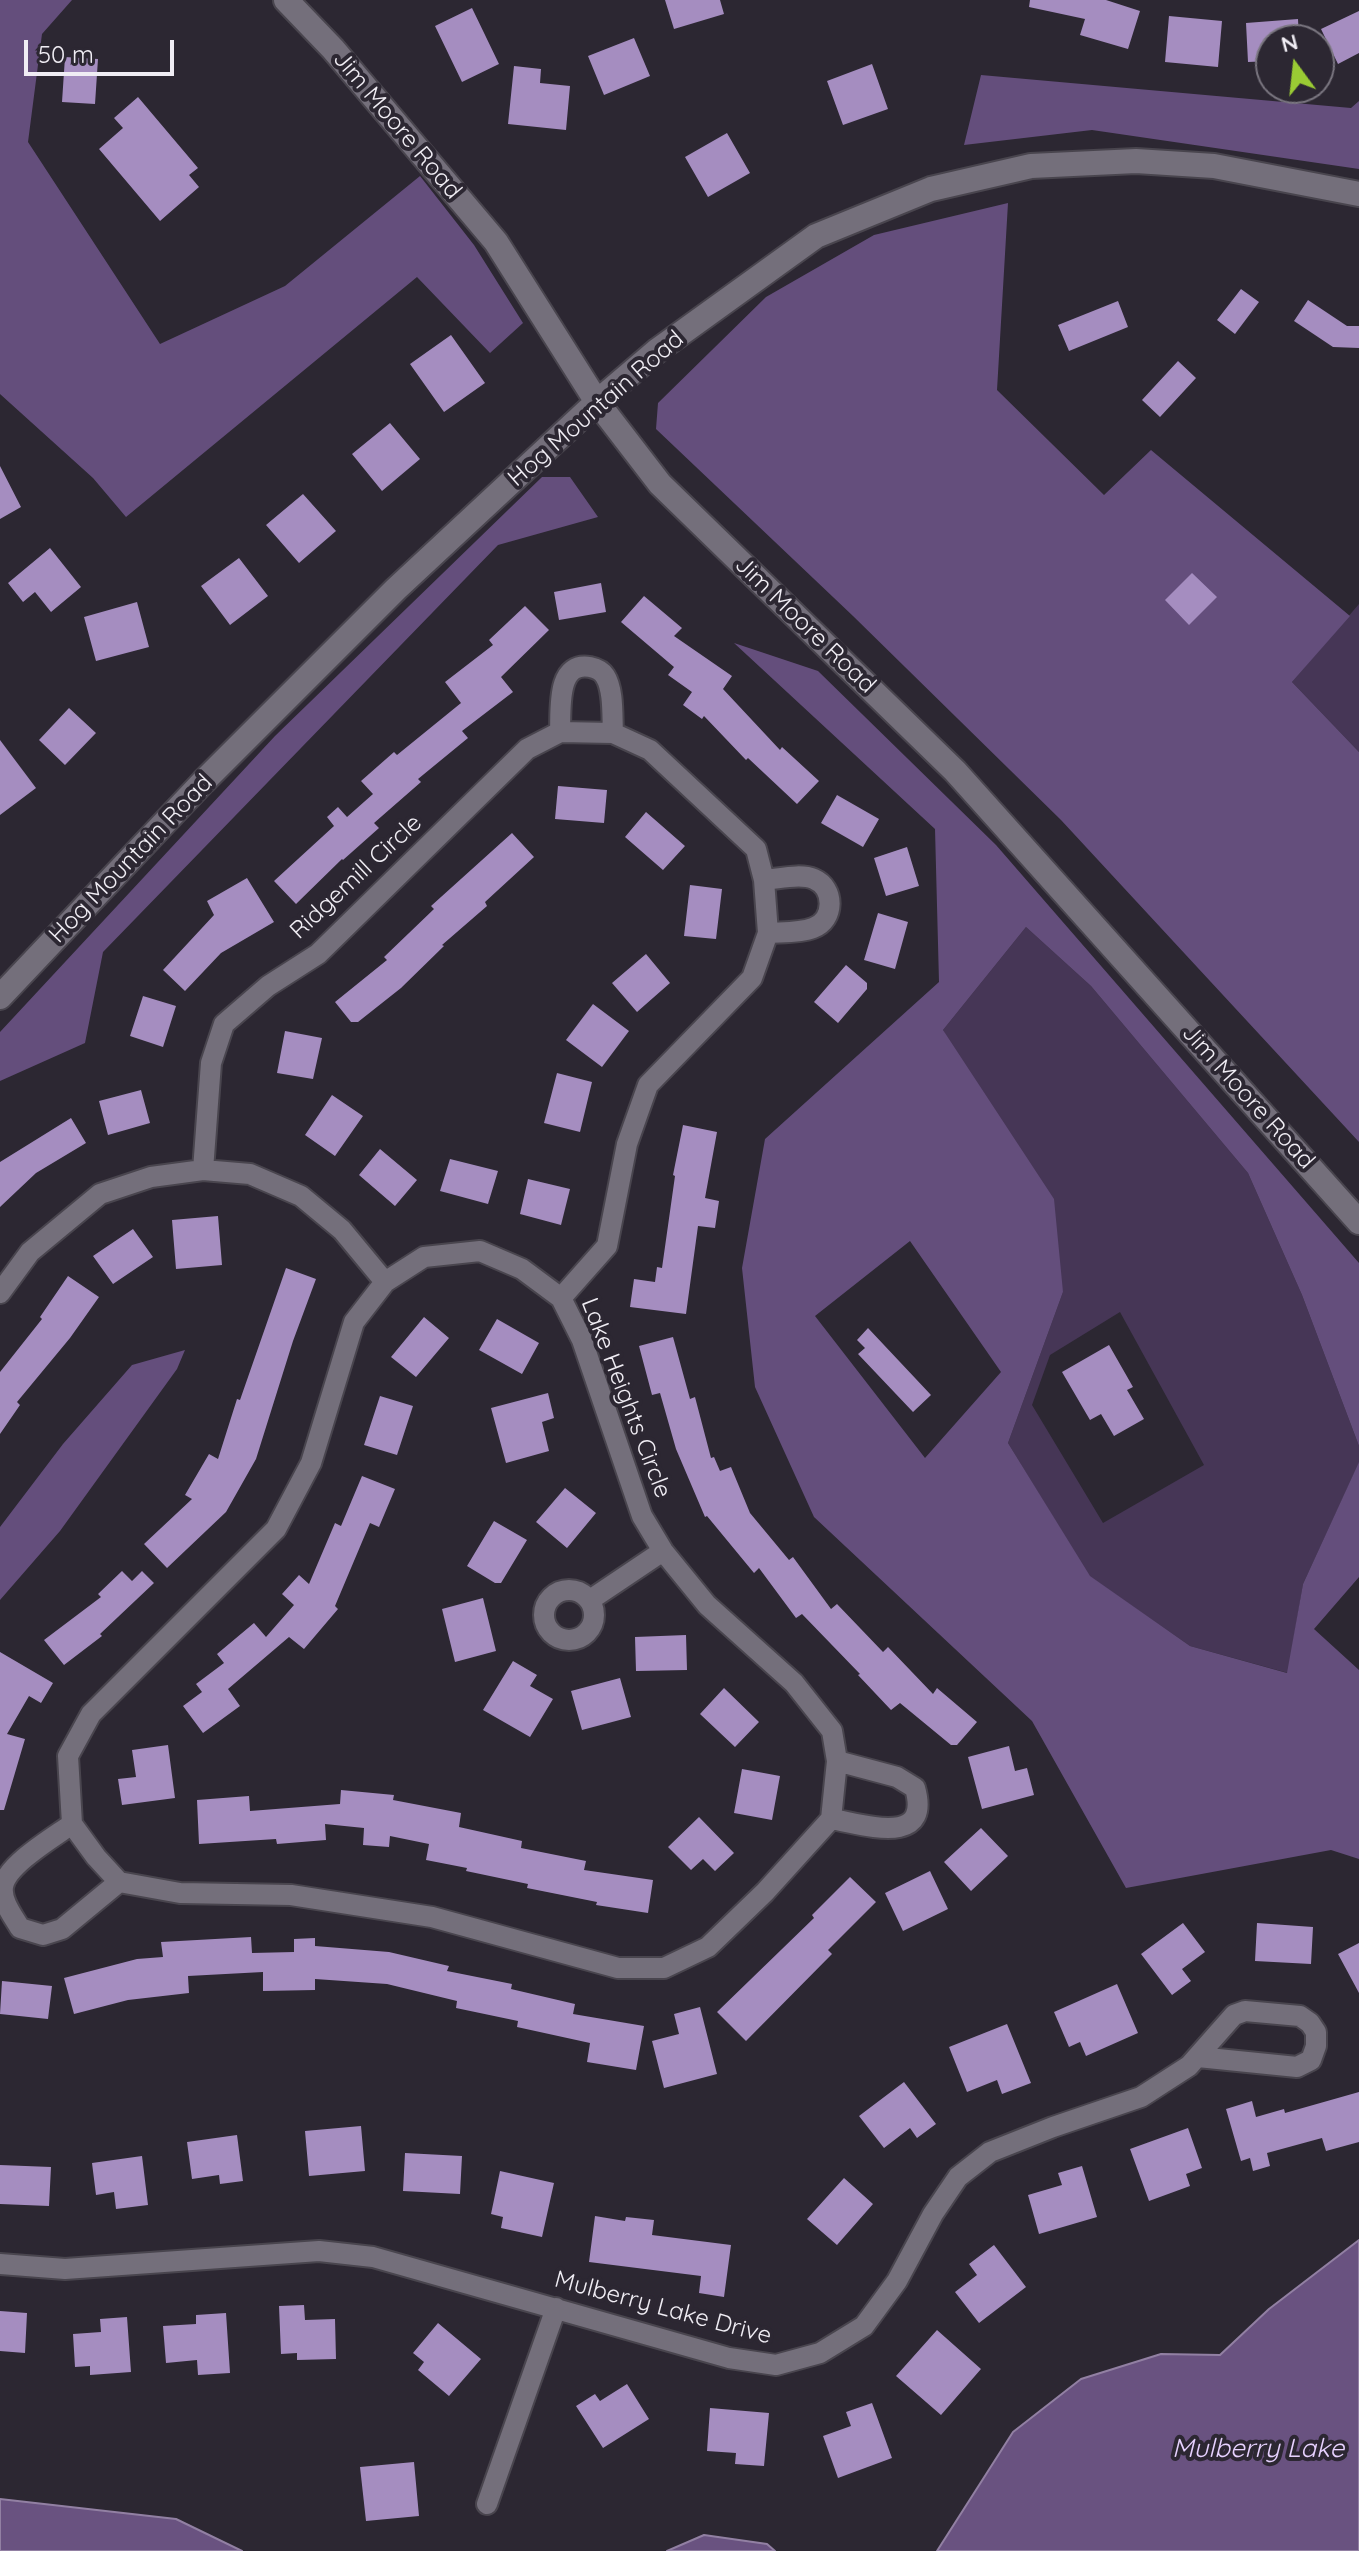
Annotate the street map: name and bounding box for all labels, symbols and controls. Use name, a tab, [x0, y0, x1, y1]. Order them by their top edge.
scale bar	[28, 24, 178, 74]
north arrow	[1255, 24, 1335, 104]
text: N	[1278, 27, 1301, 58]
text: 50 m	[38, 39, 94, 69]
street label: Jim Moore Road	[327, 45, 467, 205]
street label: Hog Mountain Road	[502, 325, 690, 493]
street label: Jim Moore Road	[729, 551, 881, 699]
street label: Hog Mountain Road	[43, 769, 219, 949]
street label: Ridgemill Circle	[284, 809, 428, 945]
street label: Jim Moore Road	[1176, 1019, 1320, 1175]
street label: Lake Heights Circle	[575, 1294, 677, 1502]
street label: Mulberry Lake Drive	[551, 2265, 775, 2351]
water label: Mulberry Lake	[1172, 2433, 1344, 2465]

